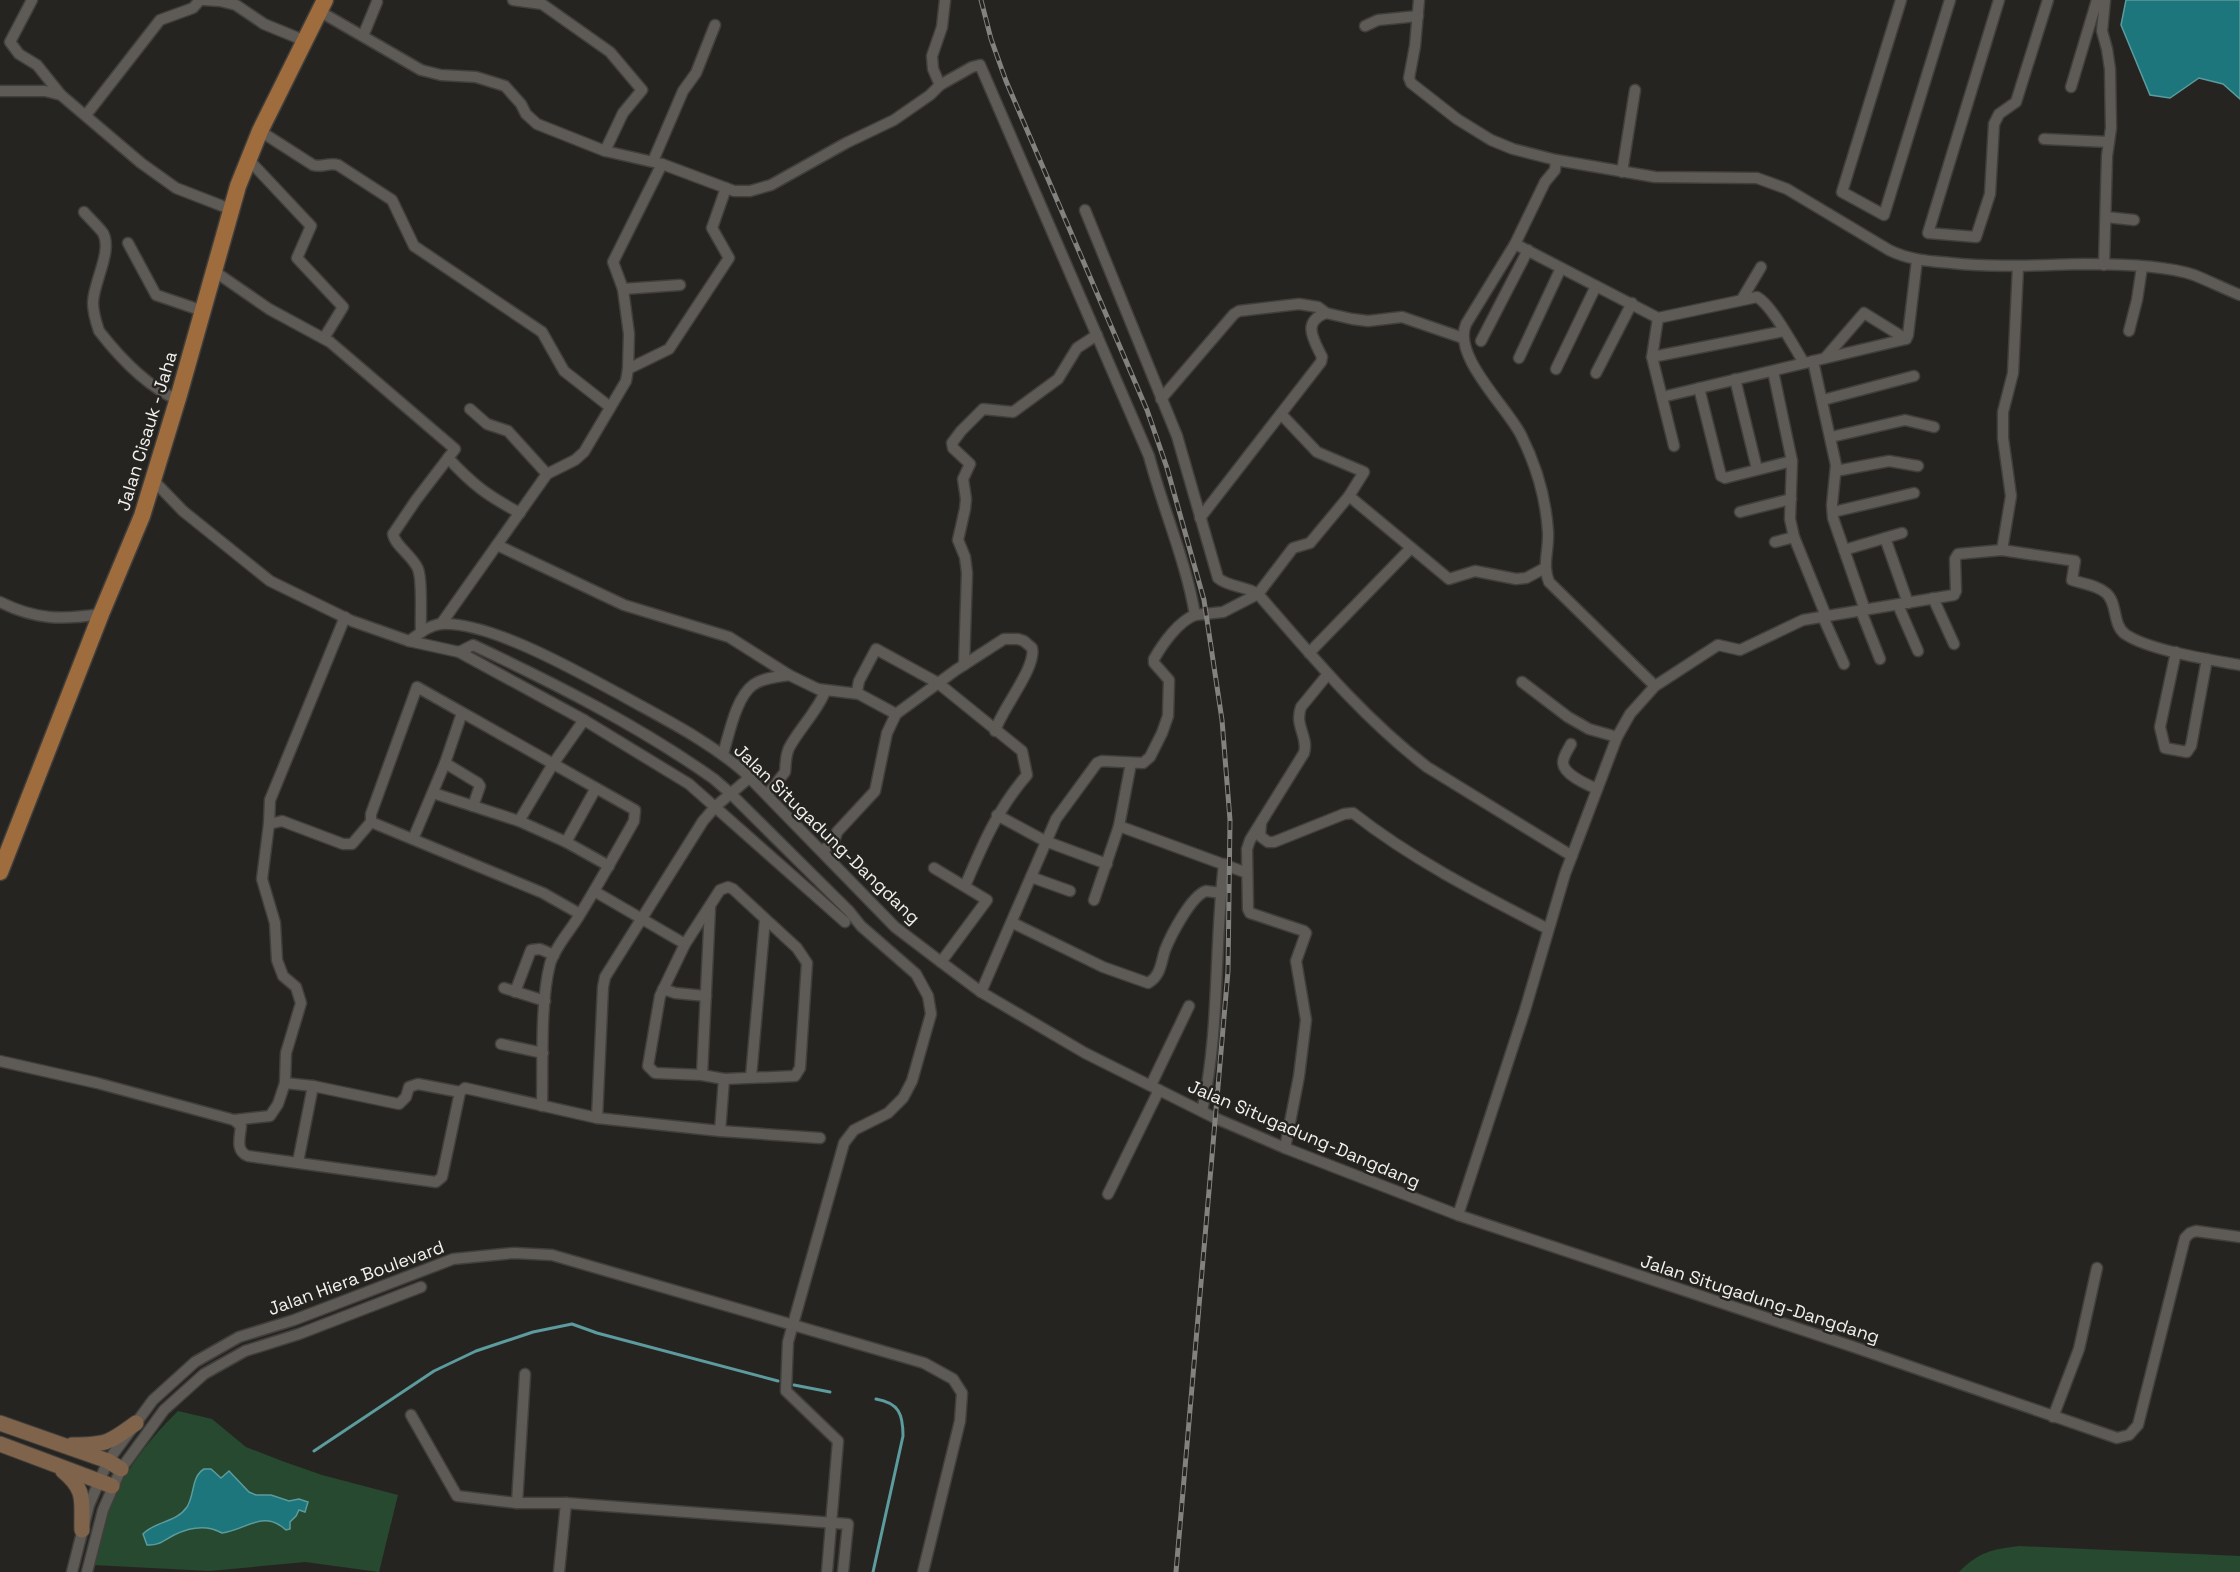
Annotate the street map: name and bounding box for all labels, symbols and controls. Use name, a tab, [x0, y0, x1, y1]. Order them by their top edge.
street label: Jalan Cisauk - Jaha	[111, 348, 182, 513]
street label: Jalan Situgadung-Dangdang	[729, 738, 925, 929]
street label: Jalan Situgadung-Dangdang	[1185, 1074, 1424, 1193]
street label: Jalan Hiera Boulevard	[265, 1235, 447, 1320]
street label: Jalan Situgadung-Dangdang	[1638, 1249, 1883, 1348]

